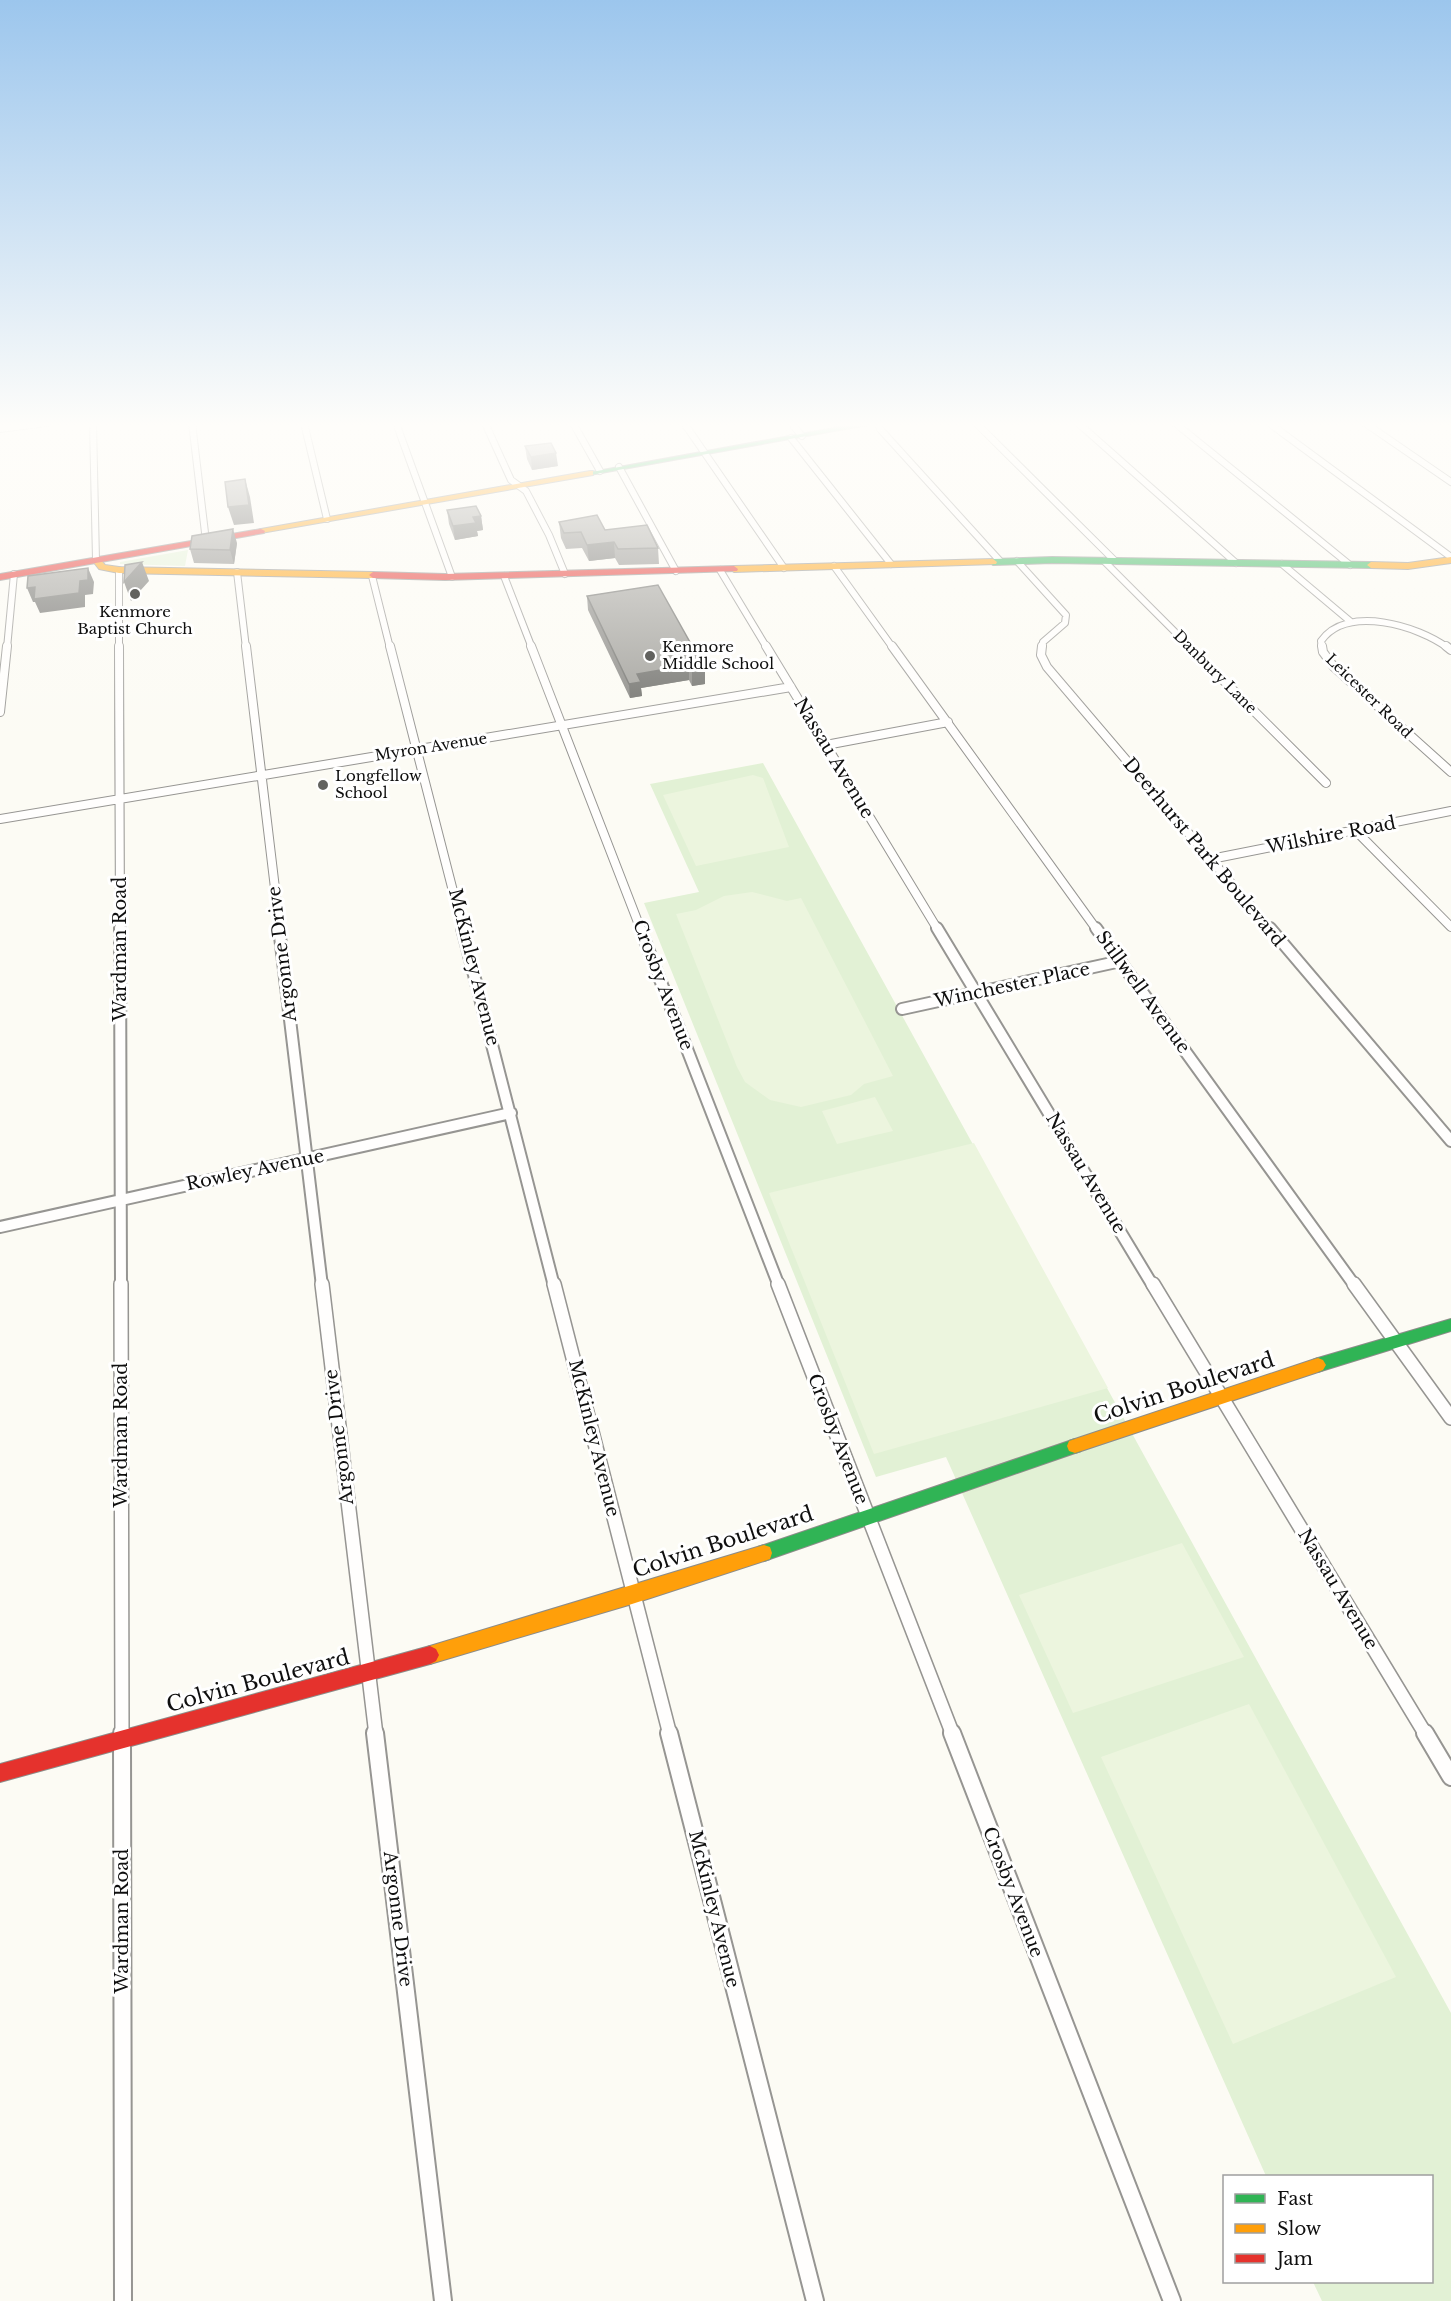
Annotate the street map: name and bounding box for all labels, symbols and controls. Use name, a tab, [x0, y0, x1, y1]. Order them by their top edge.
marker: Kenmore Baptist Church	[128, 587, 142, 601]
place label: Kenmore Baptist Church	[77, 602, 193, 638]
street label: Danbury Lane	[1170, 626, 1261, 717]
place label: Kenmore Middle School	[662, 637, 774, 673]
marker: Kenmore Middle School	[643, 649, 657, 663]
street label: Leicester Road	[1322, 649, 1417, 742]
street label: Nassau Avenue	[789, 694, 879, 822]
street label: Myron Avenue	[373, 728, 488, 765]
street label: Deerhurst Park Boulevard	[1118, 753, 1290, 951]
place label: Longfellow School	[335, 766, 422, 802]
marker: Longfellow School	[316, 778, 330, 792]
street label: Wilshire Road	[1263, 812, 1398, 859]
street label: Wardman Road	[109, 877, 131, 1022]
street label: Argonne Drive	[263, 885, 301, 1024]
street label: McKinley Avenue	[444, 886, 504, 1048]
street label: Crosby Avenue	[628, 917, 698, 1053]
street label: Stillwell Avenue	[1091, 926, 1195, 1058]
street label: Winchester Place	[931, 958, 1092, 1012]
street label: Nassau Avenue	[1041, 1109, 1131, 1237]
street label: Rowley Avenue	[184, 1145, 326, 1195]
street label: Colvin Boulevard	[1090, 1347, 1278, 1429]
street label: McKinley Avenue	[564, 1357, 624, 1519]
street label: Wardman Road	[110, 1363, 132, 1508]
street label: Argonne Drive	[320, 1368, 358, 1507]
street label: Crosby Avenue	[803, 1371, 873, 1507]
street label: Colvin Boulevard	[629, 1501, 817, 1583]
street label: Nassau Avenue	[1293, 1525, 1383, 1653]
street label: Colvin Boulevard	[164, 1644, 352, 1718]
street label: Crosby Avenue	[978, 1824, 1048, 1960]
street label: McKinley Avenue	[684, 1828, 744, 1990]
street label: Wardman Road	[111, 1849, 133, 1994]
street label: Argonne Drive	[379, 1849, 417, 1988]
legend	[1223, 2175, 1433, 2283]
text: Fast	[1277, 2188, 1314, 2210]
text: Slow	[1277, 2218, 1322, 2240]
text: Jam	[1275, 2248, 1313, 2270]

